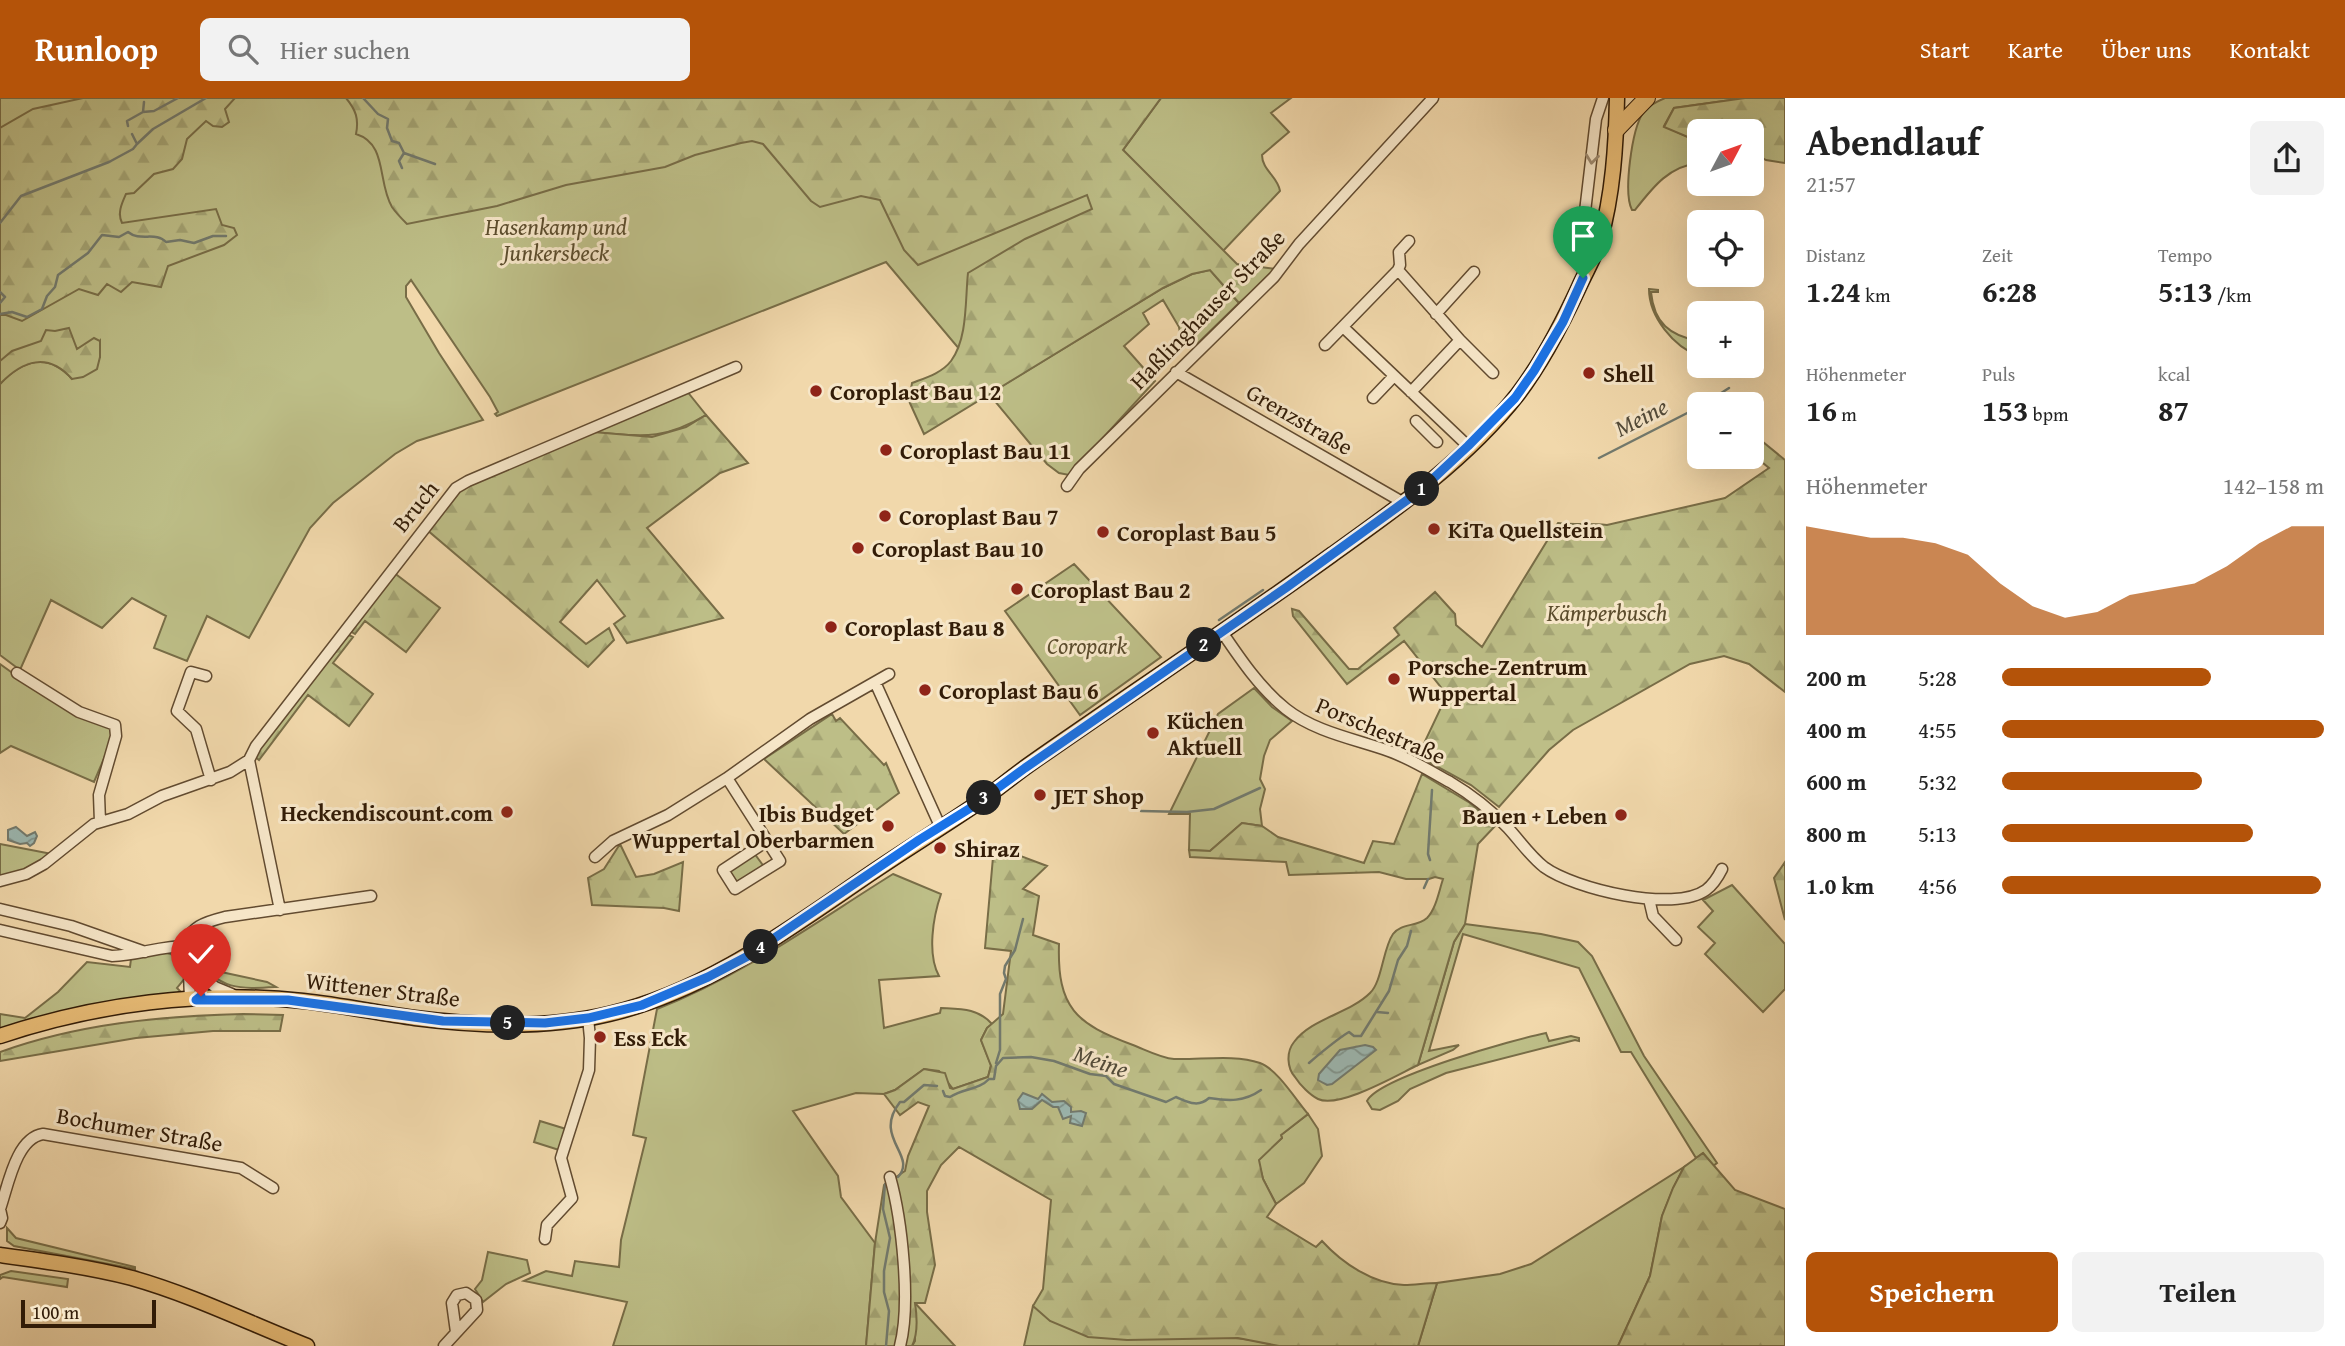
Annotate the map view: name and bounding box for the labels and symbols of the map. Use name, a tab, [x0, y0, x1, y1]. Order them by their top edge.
north arrow	[1687, 119, 1764, 196]
one-way arrow	[1584, 153, 1599, 164]
pin	[1553, 206, 1613, 278]
park label: Hasenkamp und Junkersbeck	[484, 210, 627, 269]
street label: Haßlinghauser Straße	[1122, 222, 1292, 396]
place label: Shell	[1603, 357, 1654, 390]
marker: Shell	[1581, 365, 1597, 381]
place label: Coroplast Bau 12	[830, 375, 1001, 408]
street label: Grenzstraße	[1241, 375, 1359, 463]
marker: Coroplast Bau 12	[808, 383, 824, 399]
water label: Meine	[1608, 389, 1674, 445]
place label: Coroplast Bau 11	[900, 434, 1071, 467]
marker: Coroplast Bau 11	[878, 442, 894, 458]
pin: 1	[1404, 472, 1440, 506]
street label: Bruch	[384, 473, 446, 539]
place label: Coroplast Bau 7	[899, 500, 1059, 533]
marker: Coroplast Bau 7	[877, 508, 893, 524]
place label: KiTa Quellstein	[1448, 513, 1603, 546]
place label: Coroplast Bau 5	[1117, 516, 1277, 549]
marker: KiTa Quellstein	[1426, 521, 1442, 537]
marker: Coroplast Bau 5	[1095, 524, 1111, 540]
place label: Coroplast Bau 10	[872, 532, 1044, 565]
marker: Coroplast Bau 10	[850, 540, 866, 556]
place label: Coroplast Bau 2	[1031, 573, 1191, 606]
marker: Coroplast Bau 2	[1009, 581, 1025, 597]
park label: Kämperbusch	[1546, 596, 1668, 629]
place label: Coroplast Bau 8	[845, 611, 1005, 644]
marker: Coroplast Bau 8	[823, 619, 839, 635]
pin: 2	[1186, 628, 1222, 662]
park label: Coropark	[1047, 629, 1128, 662]
place label: Porsche-Zentrum Wuppertal	[1408, 650, 1588, 709]
marker: Porsche-Zentrum Wuppertal	[1386, 671, 1402, 687]
place label: Coroplast Bau 6	[939, 674, 1099, 707]
marker: Coroplast Bau 6	[917, 682, 933, 698]
street label: Porschestraße	[1311, 688, 1451, 772]
place label: Küchen Aktuell	[1167, 704, 1244, 763]
marker: Küchen Aktuell	[1145, 725, 1161, 741]
place label: JET Shop	[1050, 779, 1144, 812]
pin: 3	[967, 780, 1002, 816]
marker: JET Shop	[1032, 787, 1048, 803]
place label: Heckendiscount.com	[280, 796, 493, 829]
place label: Ibis Budget Wuppertal Oberbarmen	[632, 797, 874, 856]
place label: Bauen + Leben	[1462, 799, 1607, 832]
marker: Heckendiscount.com	[499, 804, 515, 820]
marker: Bauen + Leben	[1613, 807, 1629, 823]
marker: Ibis Budget Wuppertal Oberbarmen	[880, 818, 896, 834]
place label: Shiraz	[954, 832, 1020, 865]
marker: Shiraz	[932, 840, 948, 856]
pin	[171, 924, 231, 996]
pin: 4	[744, 930, 778, 964]
street label: Wittener Straße	[304, 963, 462, 1015]
pin: 5	[490, 1006, 526, 1040]
place label: Ess Eck	[614, 1021, 688, 1054]
marker: Ess Eck	[592, 1029, 608, 1045]
water label: Meine	[1069, 1035, 1133, 1087]
street label: Bochumer Straße	[54, 1098, 226, 1160]
scale bar	[21, 1297, 156, 1329]

